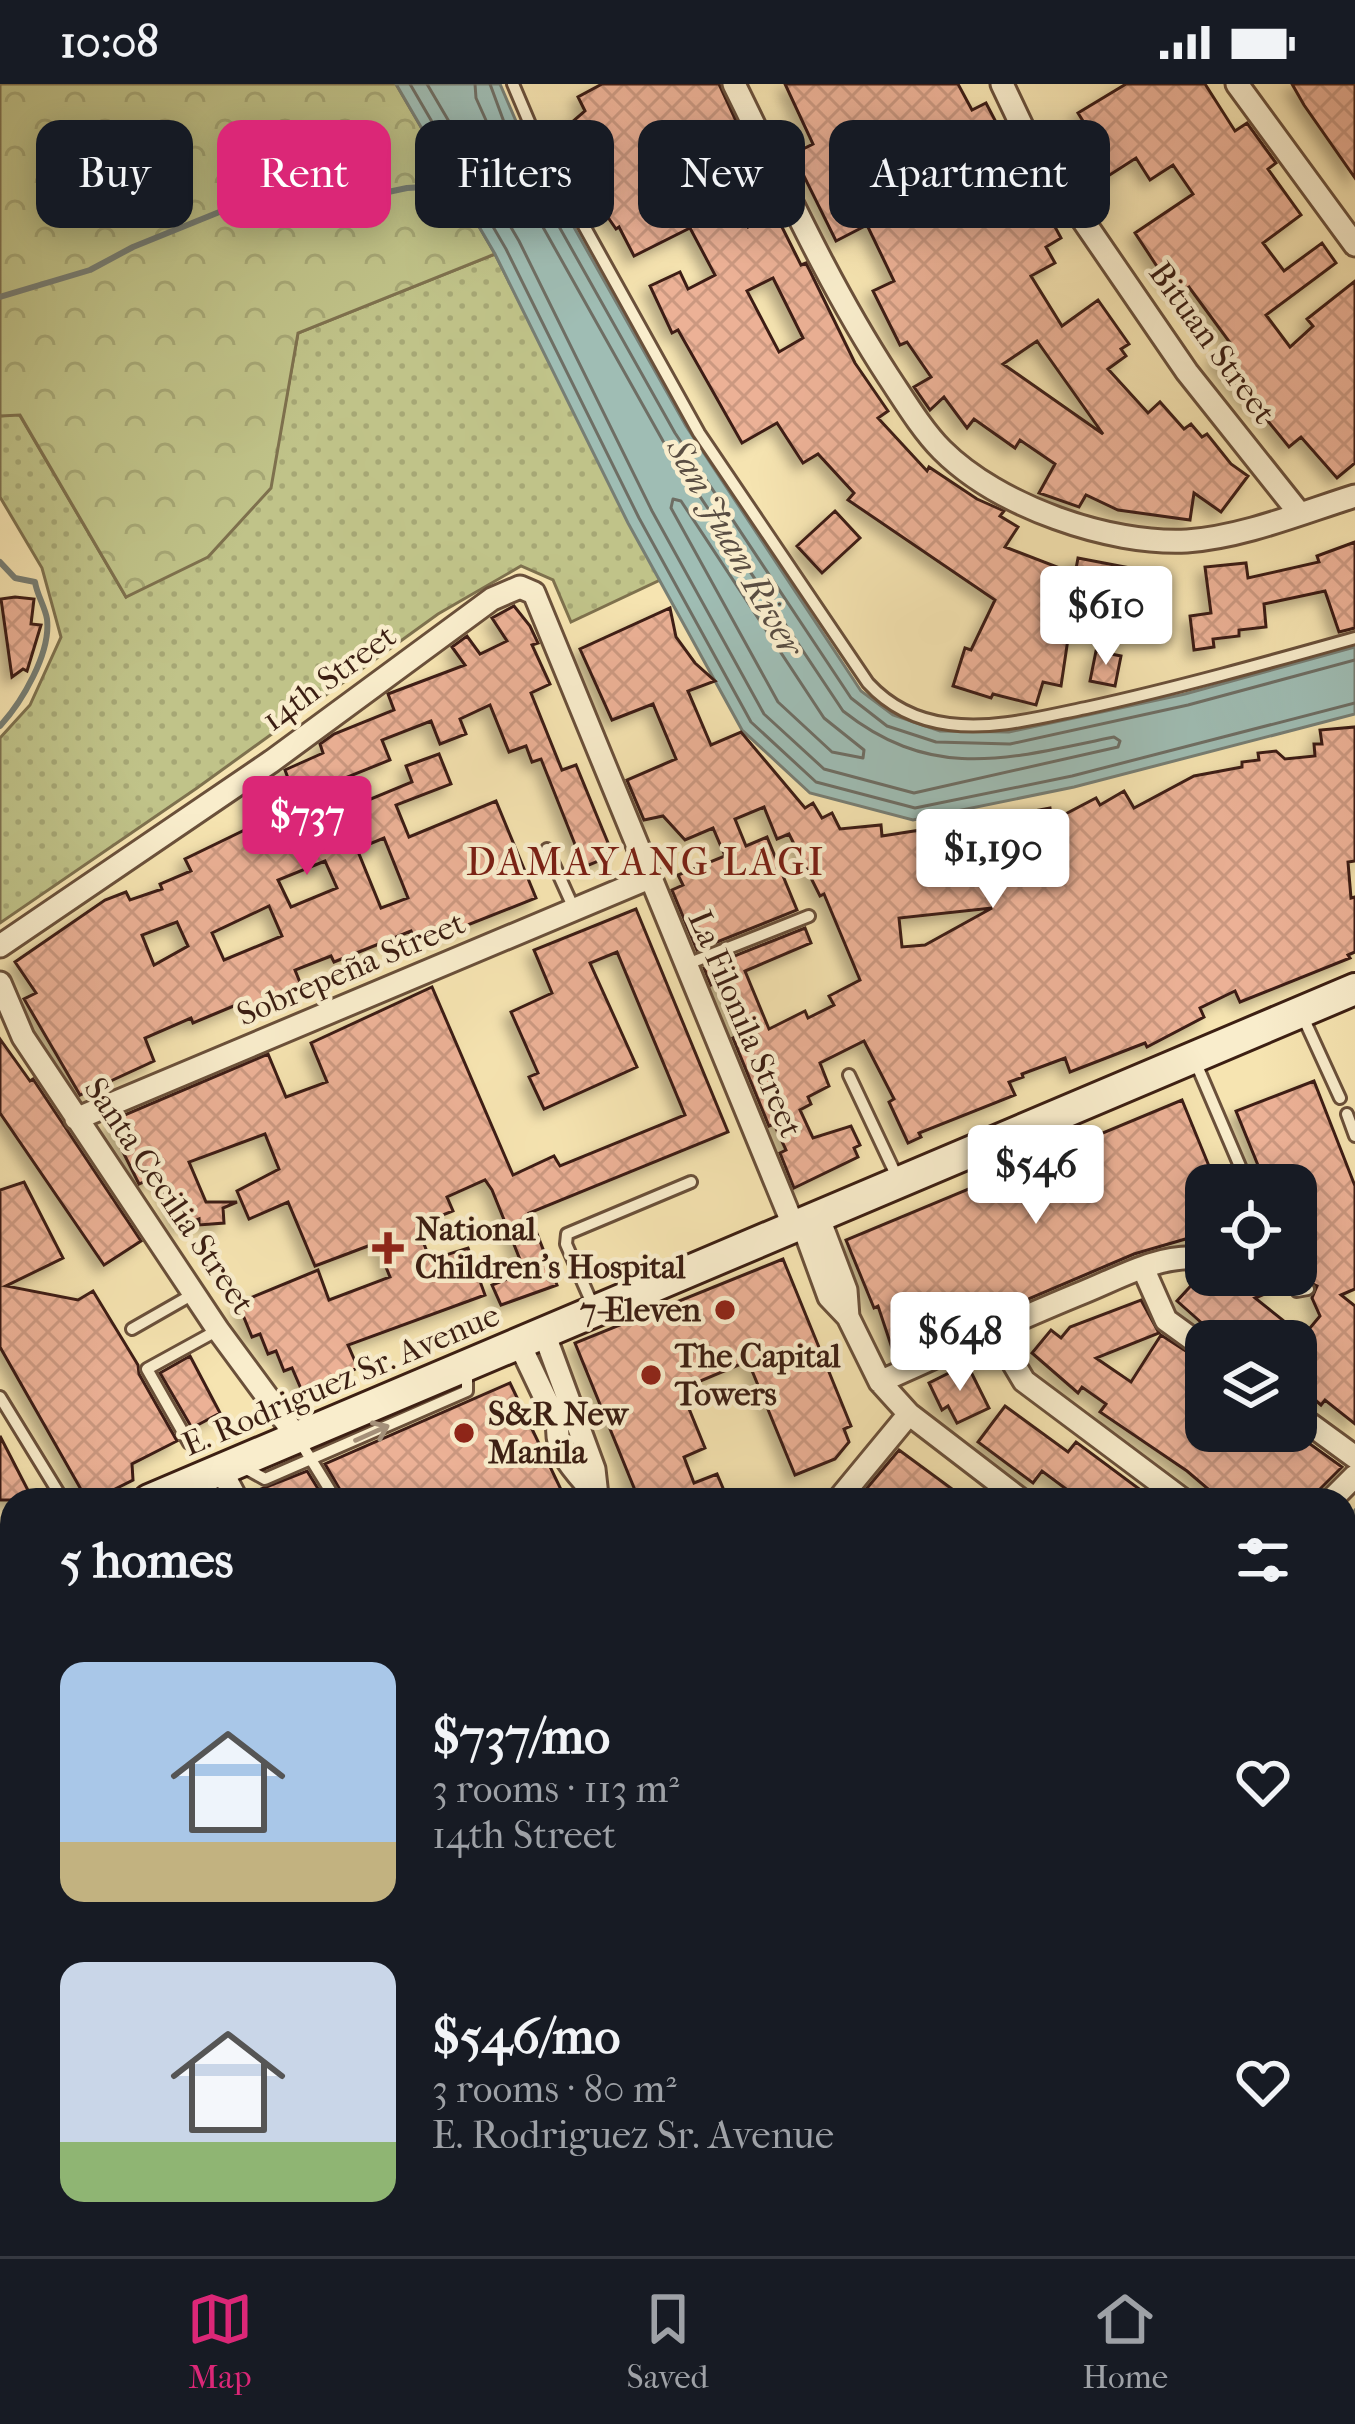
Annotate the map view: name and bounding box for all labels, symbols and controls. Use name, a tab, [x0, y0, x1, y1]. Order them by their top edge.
text: 10:08	[60, 16, 159, 69]
chip: Buy	[36, 120, 193, 228]
chip: Rent	[217, 120, 391, 228]
chip: Filters	[415, 120, 614, 228]
chip: New	[638, 120, 805, 228]
chip: Apartment	[829, 120, 1110, 228]
street label: Bituan Street	[1140, 255, 1284, 432]
water label: San Juan River	[657, 430, 813, 666]
pin: $610	[1035, 566, 1177, 668]
text: $610	[1067, 582, 1145, 628]
street label: 14th Street	[255, 616, 404, 740]
pin: $737	[236, 776, 378, 878]
text: $737	[269, 792, 345, 838]
pin: $1,190	[895, 809, 1091, 911]
text: $1,190	[943, 825, 1043, 871]
district label: DAMAYANG LAGI	[466, 839, 826, 885]
street label: Sobrepeña Street	[231, 903, 471, 1035]
street label: La Filonila Street	[680, 905, 810, 1143]
street label: Santa Cecilia Street	[76, 1070, 263, 1322]
pin: $546	[965, 1125, 1107, 1227]
text: $546	[995, 1141, 1077, 1187]
map controls	[1185, 1164, 1317, 1452]
button: locate	[1185, 1164, 1317, 1296]
place label: National Children's Hospital	[415, 1210, 687, 1287]
marker: National Children's Hospital	[372, 1232, 404, 1264]
place label: 7-Eleven	[579, 1291, 702, 1330]
pin: $648	[889, 1292, 1031, 1394]
street label: E. Rodriguez Sr. Avenue	[177, 1296, 505, 1464]
marker: 7-Eleven	[712, 1297, 738, 1323]
text: $648	[917, 1308, 1003, 1354]
button: layers	[1185, 1320, 1317, 1452]
place label: The Capital Towers	[674, 1337, 842, 1414]
marker: The Capital Towers	[638, 1362, 664, 1388]
place label: S&R New Manila	[488, 1395, 630, 1472]
one-way arrow	[354, 1420, 390, 1442]
marker: S&R New Manila	[451, 1420, 477, 1446]
icon: filters	[1230, 1527, 1296, 1593]
text: 5 homes	[60, 1530, 233, 1590]
text: $737/mo	[432, 1706, 610, 1766]
icon: home	[156, 1710, 300, 1854]
icon: heart	[1230, 1749, 1296, 1815]
text: 3 rooms · 113 m²	[432, 1766, 679, 1812]
text: 14th Street	[432, 1812, 616, 1858]
text: $546/mo	[432, 2006, 620, 2066]
icon: home	[156, 2010, 300, 2154]
icon: heart	[1230, 2049, 1296, 2115]
text: 3 rooms · 80 m²	[432, 2066, 676, 2112]
text: E. Rodriguez Sr. Avenue	[432, 2112, 834, 2158]
tab: Map	[187, 2286, 253, 2397]
tab: Saved	[627, 2286, 708, 2397]
tab: Home	[1082, 2286, 1168, 2397]

